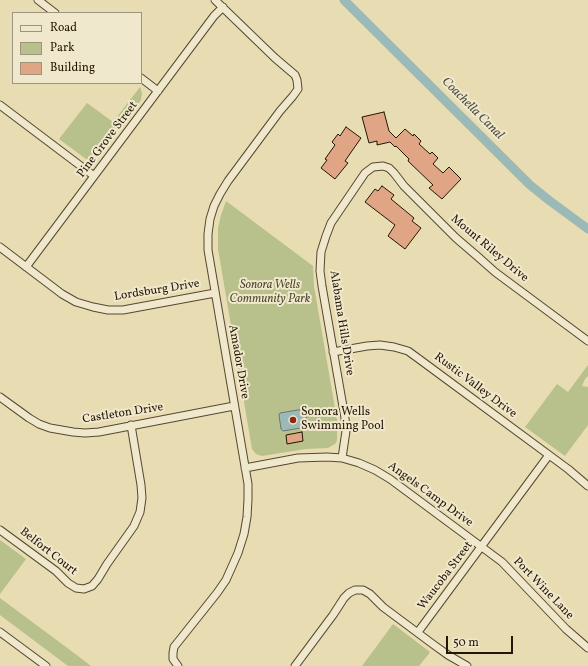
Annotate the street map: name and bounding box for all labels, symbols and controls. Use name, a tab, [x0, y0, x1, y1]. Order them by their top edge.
legend	[12, 12, 142, 84]
text: Road	[50, 20, 77, 36]
text: Park	[50, 40, 75, 56]
text: Building	[50, 60, 95, 76]
water label: Coachella Canal	[438, 75, 506, 143]
street label: Pine Grove Street	[75, 99, 141, 181]
street label: Mount Riley Drive	[447, 212, 531, 286]
street label: Alabama Hills Drive	[326, 269, 356, 377]
street label: Lordsburg Drive	[113, 277, 201, 305]
park label: Sonora Wells Community Park	[230, 279, 310, 307]
street label: Amador Drive	[224, 324, 252, 400]
street label: Rustic Valley Drive	[431, 350, 519, 422]
street label: Castleton Drive	[81, 400, 165, 428]
place label: Sonora Wells Swimming Pool	[301, 406, 384, 434]
marker: Sonora Wells Swimming Pool	[288, 415, 298, 425]
street label: Angels Camp Drive	[385, 459, 475, 531]
street label: Belfort Court	[16, 525, 80, 579]
street label: Waucoba Street	[416, 539, 476, 613]
street label: Port Wine Lane	[510, 555, 576, 623]
scale bar	[448, 628, 515, 654]
text: 50 m	[453, 635, 479, 651]

